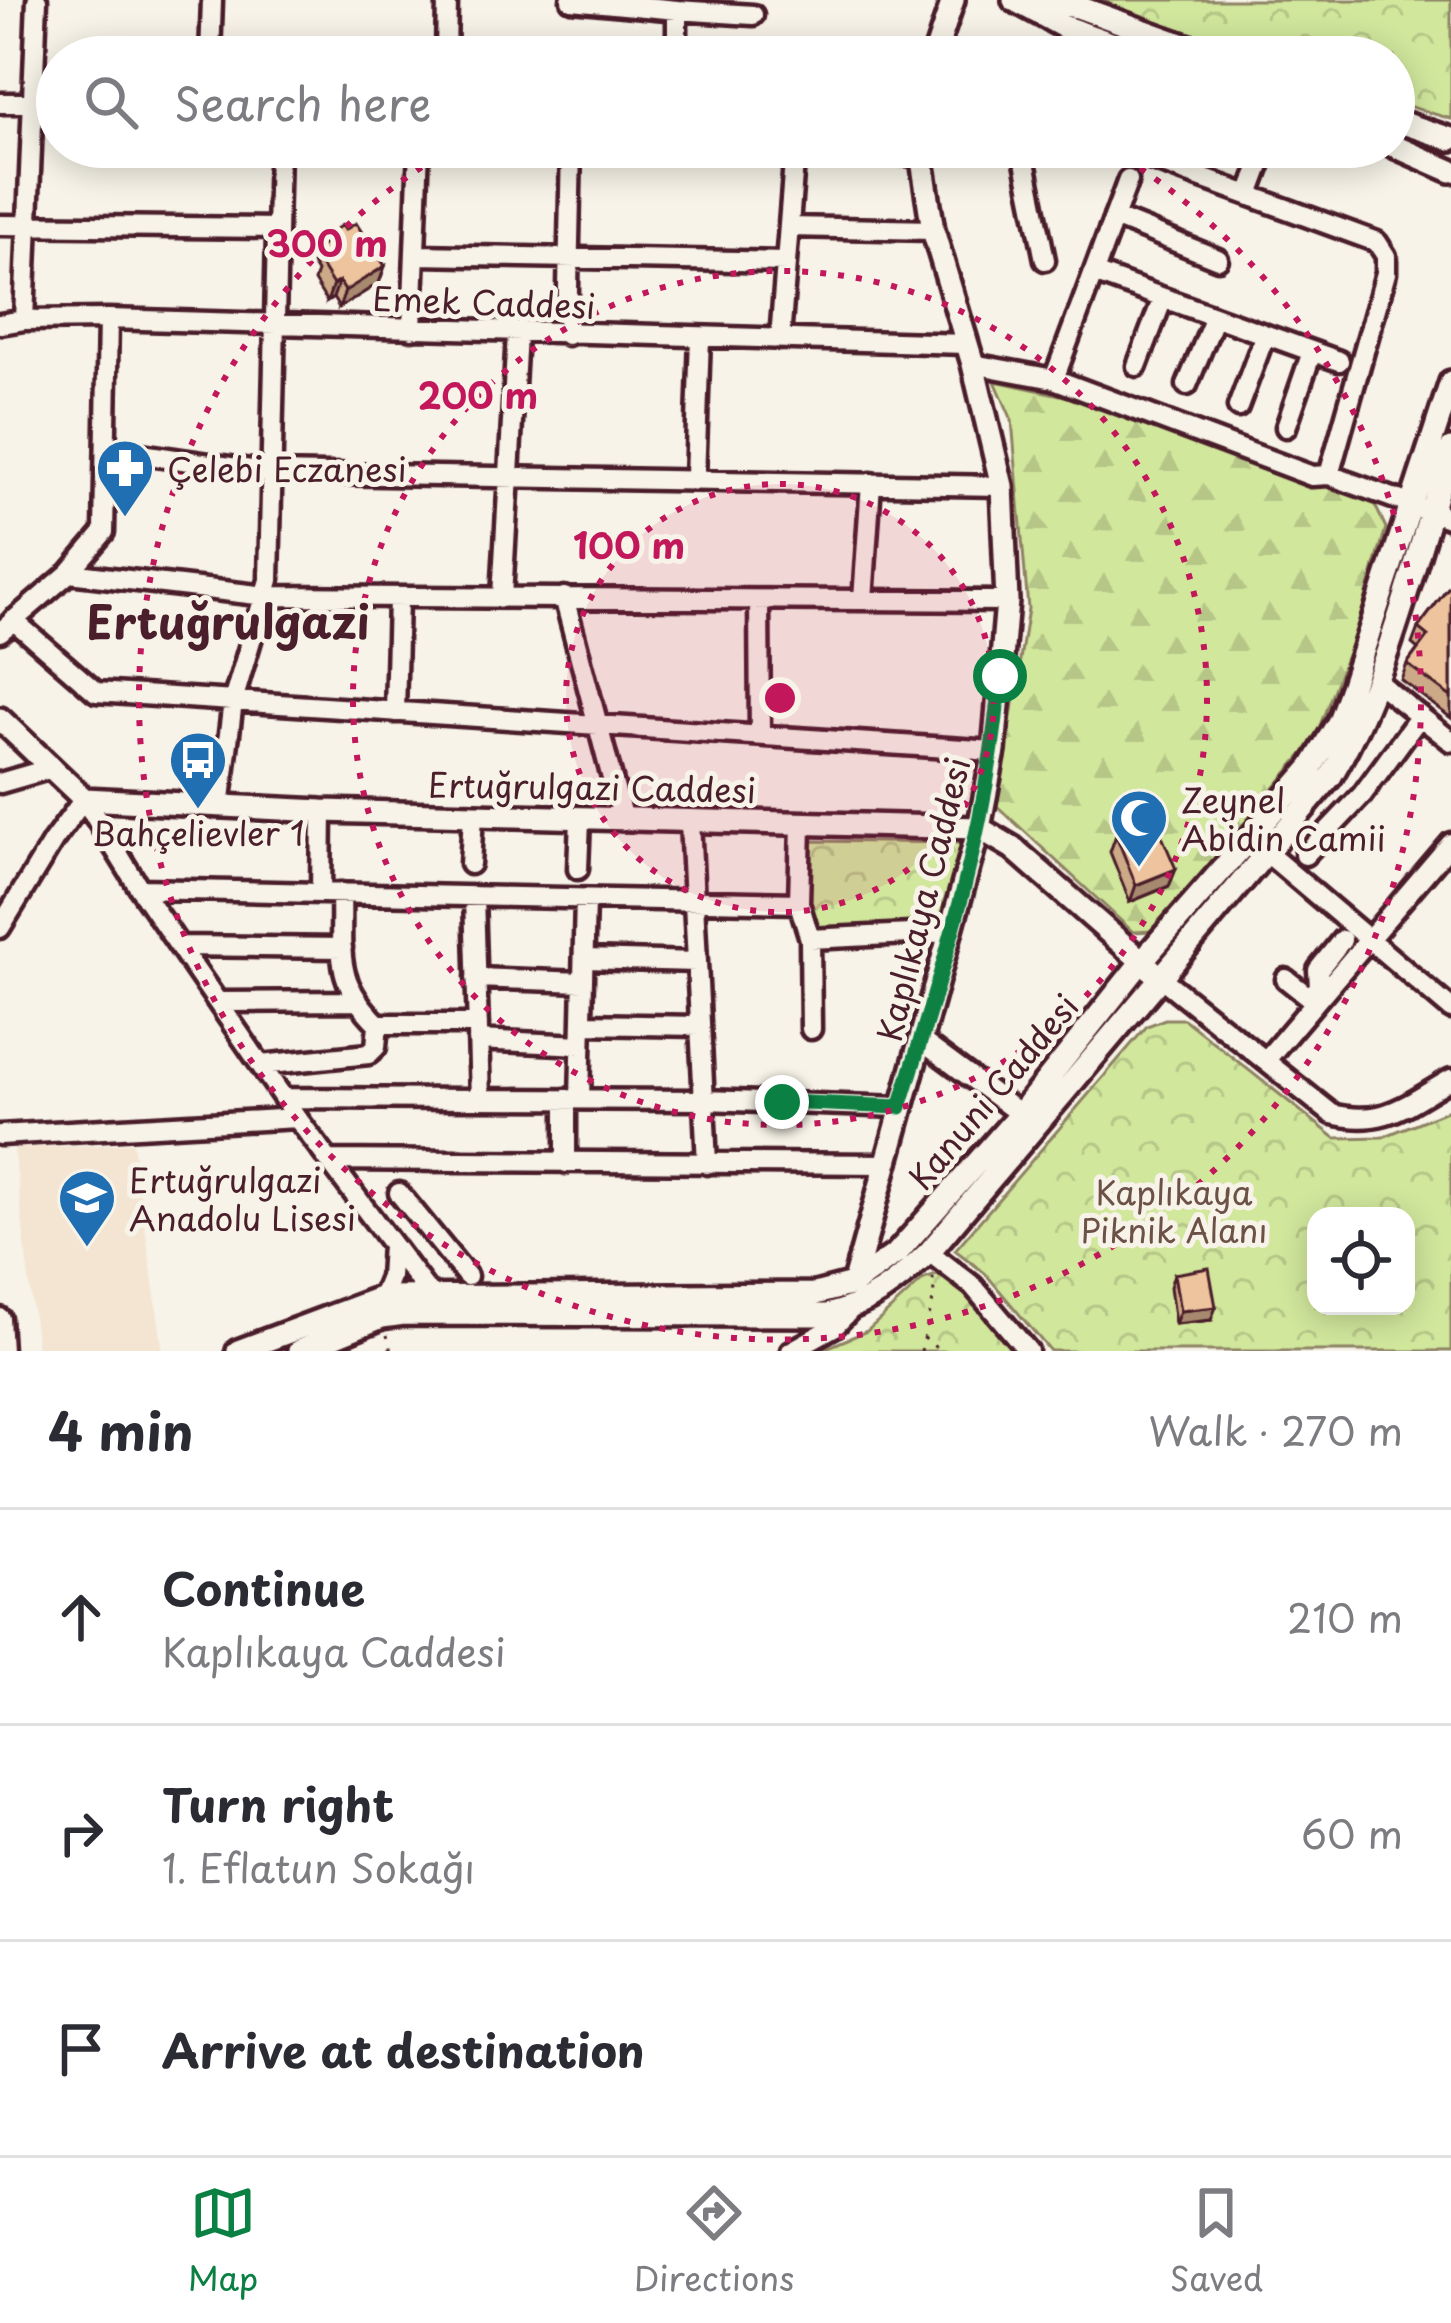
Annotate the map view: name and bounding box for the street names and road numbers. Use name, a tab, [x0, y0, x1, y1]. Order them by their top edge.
street label: Emek Caddesi	[372, 272, 596, 330]
street label: Kaplıkaya Caddesi	[863, 752, 981, 1046]
street label: Ertuğrulgazi Caddesi	[428, 758, 756, 814]
street label: Kanuni Caddesi	[895, 982, 1089, 1200]

